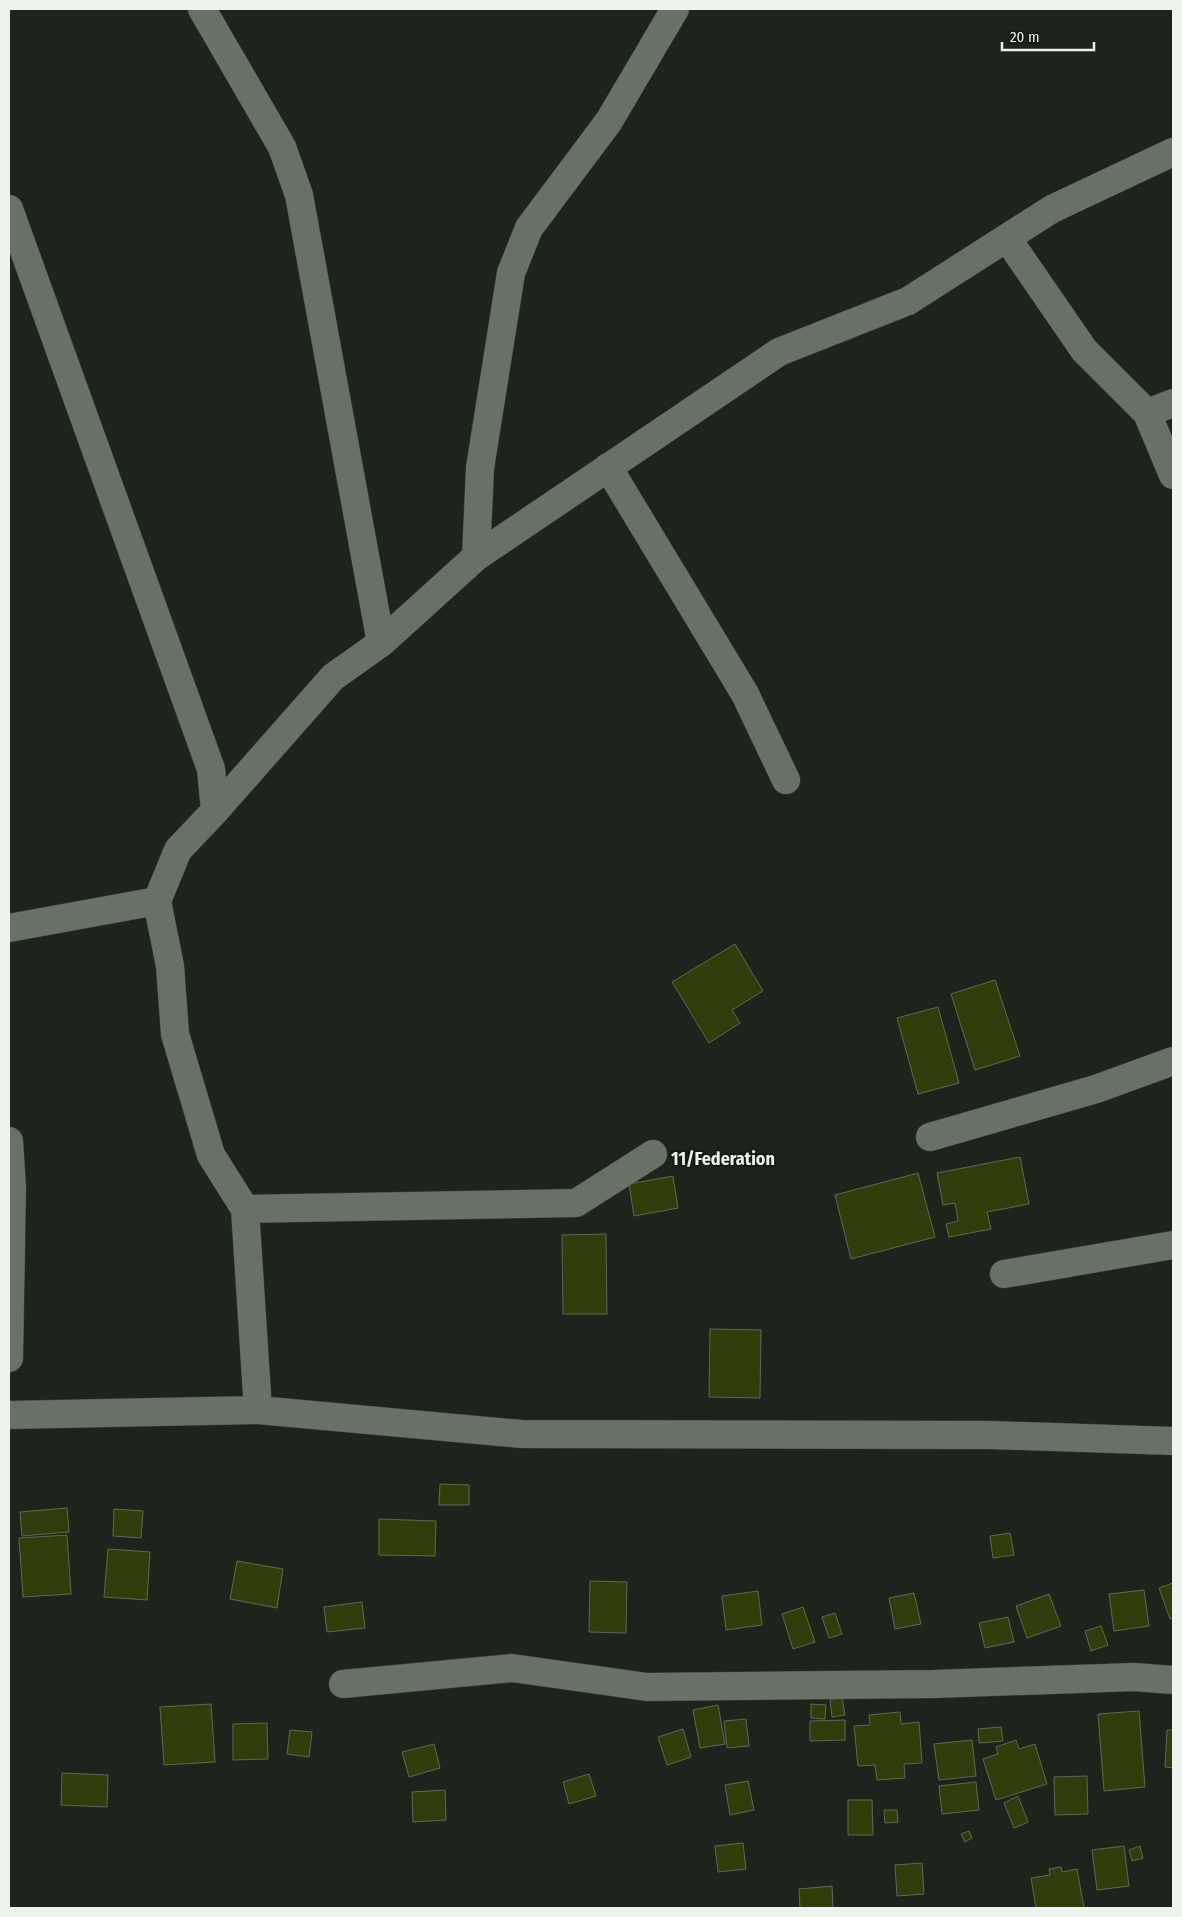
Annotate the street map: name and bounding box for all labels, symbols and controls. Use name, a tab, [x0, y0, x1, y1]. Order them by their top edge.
scale bar	[1002, 20, 1094, 52]
text: 20 m	[1010, 28, 1040, 46]
district label: 11/Federation	[671, 1148, 775, 1170]

